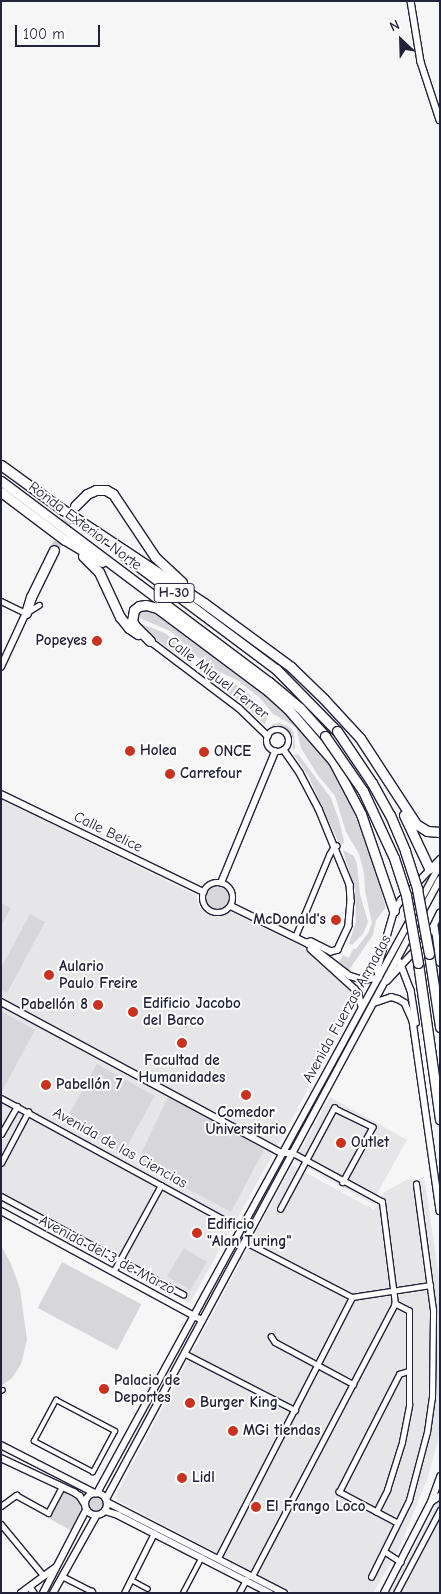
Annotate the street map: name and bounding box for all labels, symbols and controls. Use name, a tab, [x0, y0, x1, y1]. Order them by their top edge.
scale bar	[18, 15, 102, 47]
north arrow	[376, 15, 426, 65]
text: N	[387, 16, 402, 35]
text: 100 m	[23, 25, 65, 43]
street label: Ronda Exterior Norte	[25, 478, 145, 574]
road number: H-30	[153, 582, 195, 604]
place label: Popeyes	[35, 632, 87, 650]
street label: Calle Miguel Ferrer	[164, 633, 272, 723]
marker: Popeyes	[91, 635, 103, 647]
place label: Holea	[140, 742, 177, 760]
place label: ONCE	[214, 743, 251, 761]
marker: Holea	[124, 745, 136, 757]
marker: ONCE	[198, 746, 210, 758]
place label: Carrefour	[180, 765, 242, 783]
marker: Carrefour	[164, 768, 176, 780]
street label: Calle Belice	[71, 808, 145, 856]
place label: McDonald's	[253, 911, 326, 929]
marker: McDonald's	[330, 914, 342, 926]
street label: Avenida Fuerzas Armadas	[299, 932, 395, 1086]
place label: Aulario Paulo Freire	[59, 957, 138, 992]
marker: Aulario Paulo Freire	[43, 969, 55, 981]
place label: Edificio Jacobo del Barco	[143, 994, 241, 1029]
place label: Pabellón 8	[21, 996, 88, 1014]
marker: Pabellón 8	[92, 999, 104, 1011]
marker: Edificio Jacobo del Barco	[127, 1006, 139, 1018]
marker: Facultad de Humanidades	[176, 1037, 188, 1049]
place label: Facultad de Humanidades	[139, 1051, 225, 1086]
place label: Pabellón 7	[56, 1076, 122, 1094]
marker: Pabellón 7	[40, 1079, 52, 1091]
marker: Comedor Universitario	[240, 1089, 252, 1101]
place label: Comedor Universitario	[206, 1103, 286, 1138]
street label: Avenida de las Ciencias	[50, 1104, 190, 1192]
place label: Outlet	[351, 1134, 389, 1152]
marker: Outlet	[335, 1137, 347, 1149]
street label: Avenida del 3 de Marzo	[36, 1211, 178, 1299]
place label: Edificio "Alan Turing"	[207, 1215, 291, 1250]
marker: Edificio "Alan Turing"	[191, 1227, 203, 1239]
place label: Palacio de Deportes	[114, 1371, 180, 1406]
marker: Palacio de Deportes	[98, 1383, 110, 1395]
place label: Burger King	[200, 1394, 278, 1412]
marker: Burger King	[184, 1397, 196, 1409]
place label: MGi tiendas	[243, 1422, 320, 1440]
marker: MGi tiendas	[227, 1425, 239, 1437]
place label: Lidl	[192, 1469, 215, 1487]
marker: Lidl	[176, 1472, 188, 1484]
place label: El Frango Loco	[266, 1498, 365, 1516]
marker: El Frango Loco	[250, 1501, 262, 1513]

